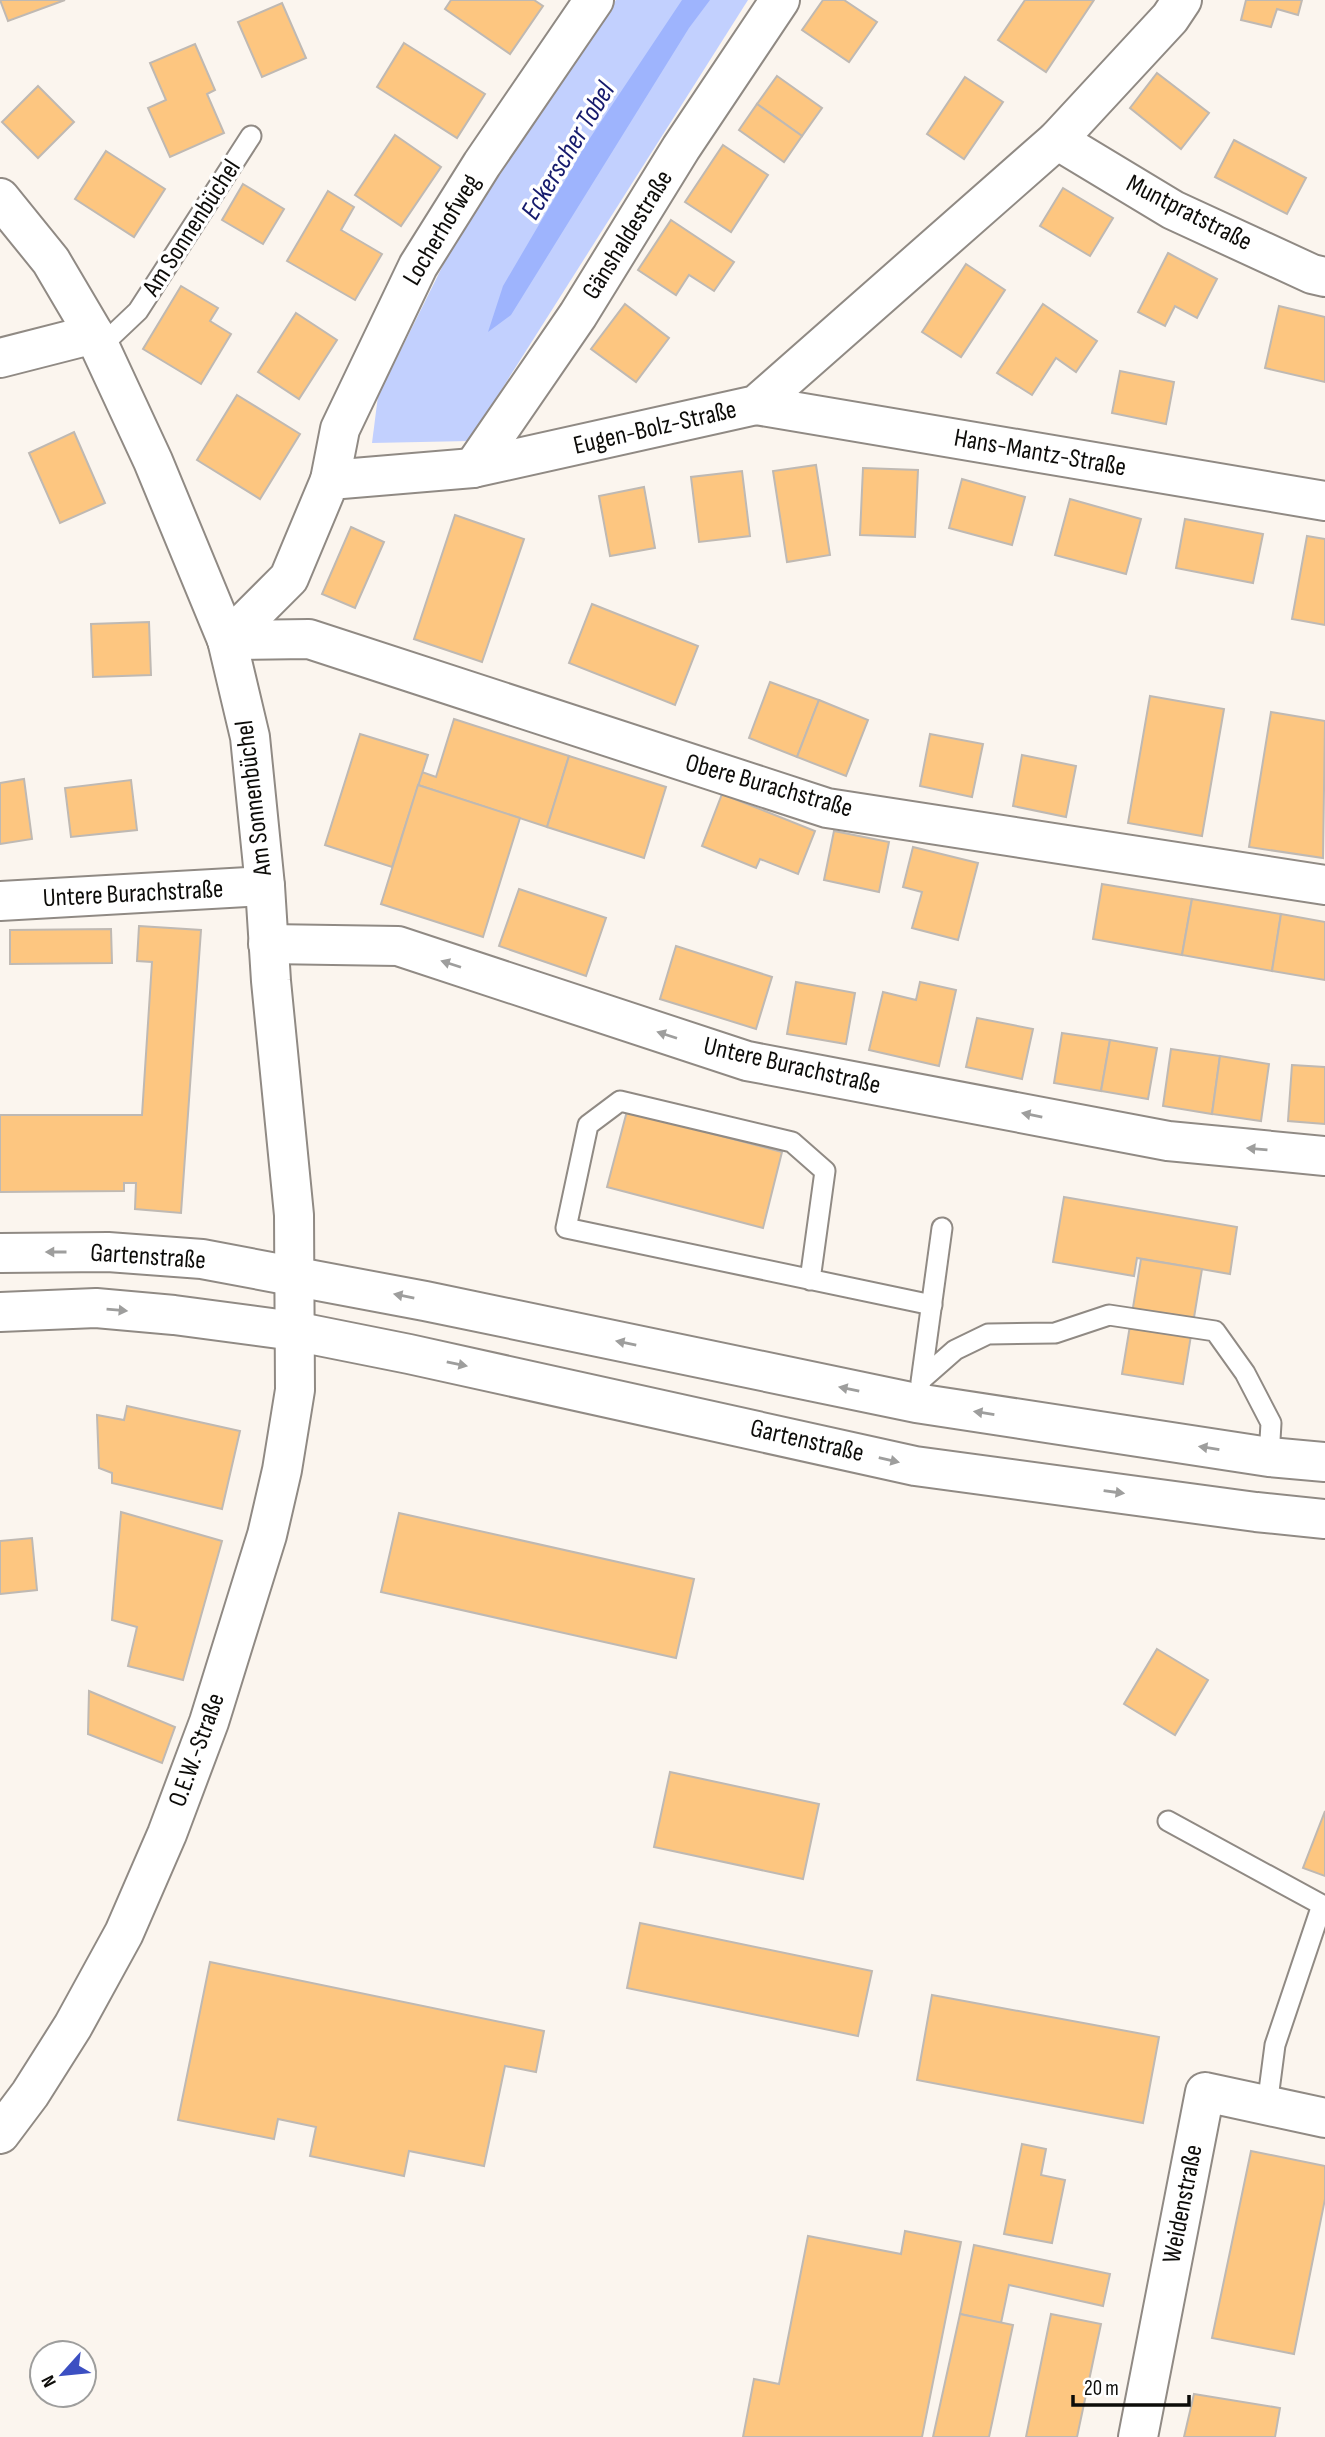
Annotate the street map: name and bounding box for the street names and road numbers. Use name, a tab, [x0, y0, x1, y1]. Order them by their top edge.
street label: Am Sonnenbüchel	[136, 154, 248, 303]
street label: Gänshaldestraße	[576, 165, 680, 305]
street label: Muntpratstraße	[1121, 168, 1257, 258]
street label: Locherhofweg	[397, 169, 487, 291]
street label: Eugen-Bolz-Straße	[570, 394, 740, 462]
street label: Hans-Mantz-Straße	[952, 423, 1128, 483]
street label: Am Sonnenbüchel	[229, 718, 279, 879]
street label: Obere Burachstraße	[682, 747, 856, 825]
street label: Untere Burachstraße	[42, 874, 224, 914]
street label: Untere Burachstraße	[700, 1031, 884, 1101]
street label: Gartenstraße	[89, 1238, 207, 1276]
street label: Gartenstraße	[747, 1413, 867, 1469]
street label: O.E.W.-Straße	[162, 1689, 232, 1811]
street label: Weidenstraße	[1156, 2142, 1210, 2266]

